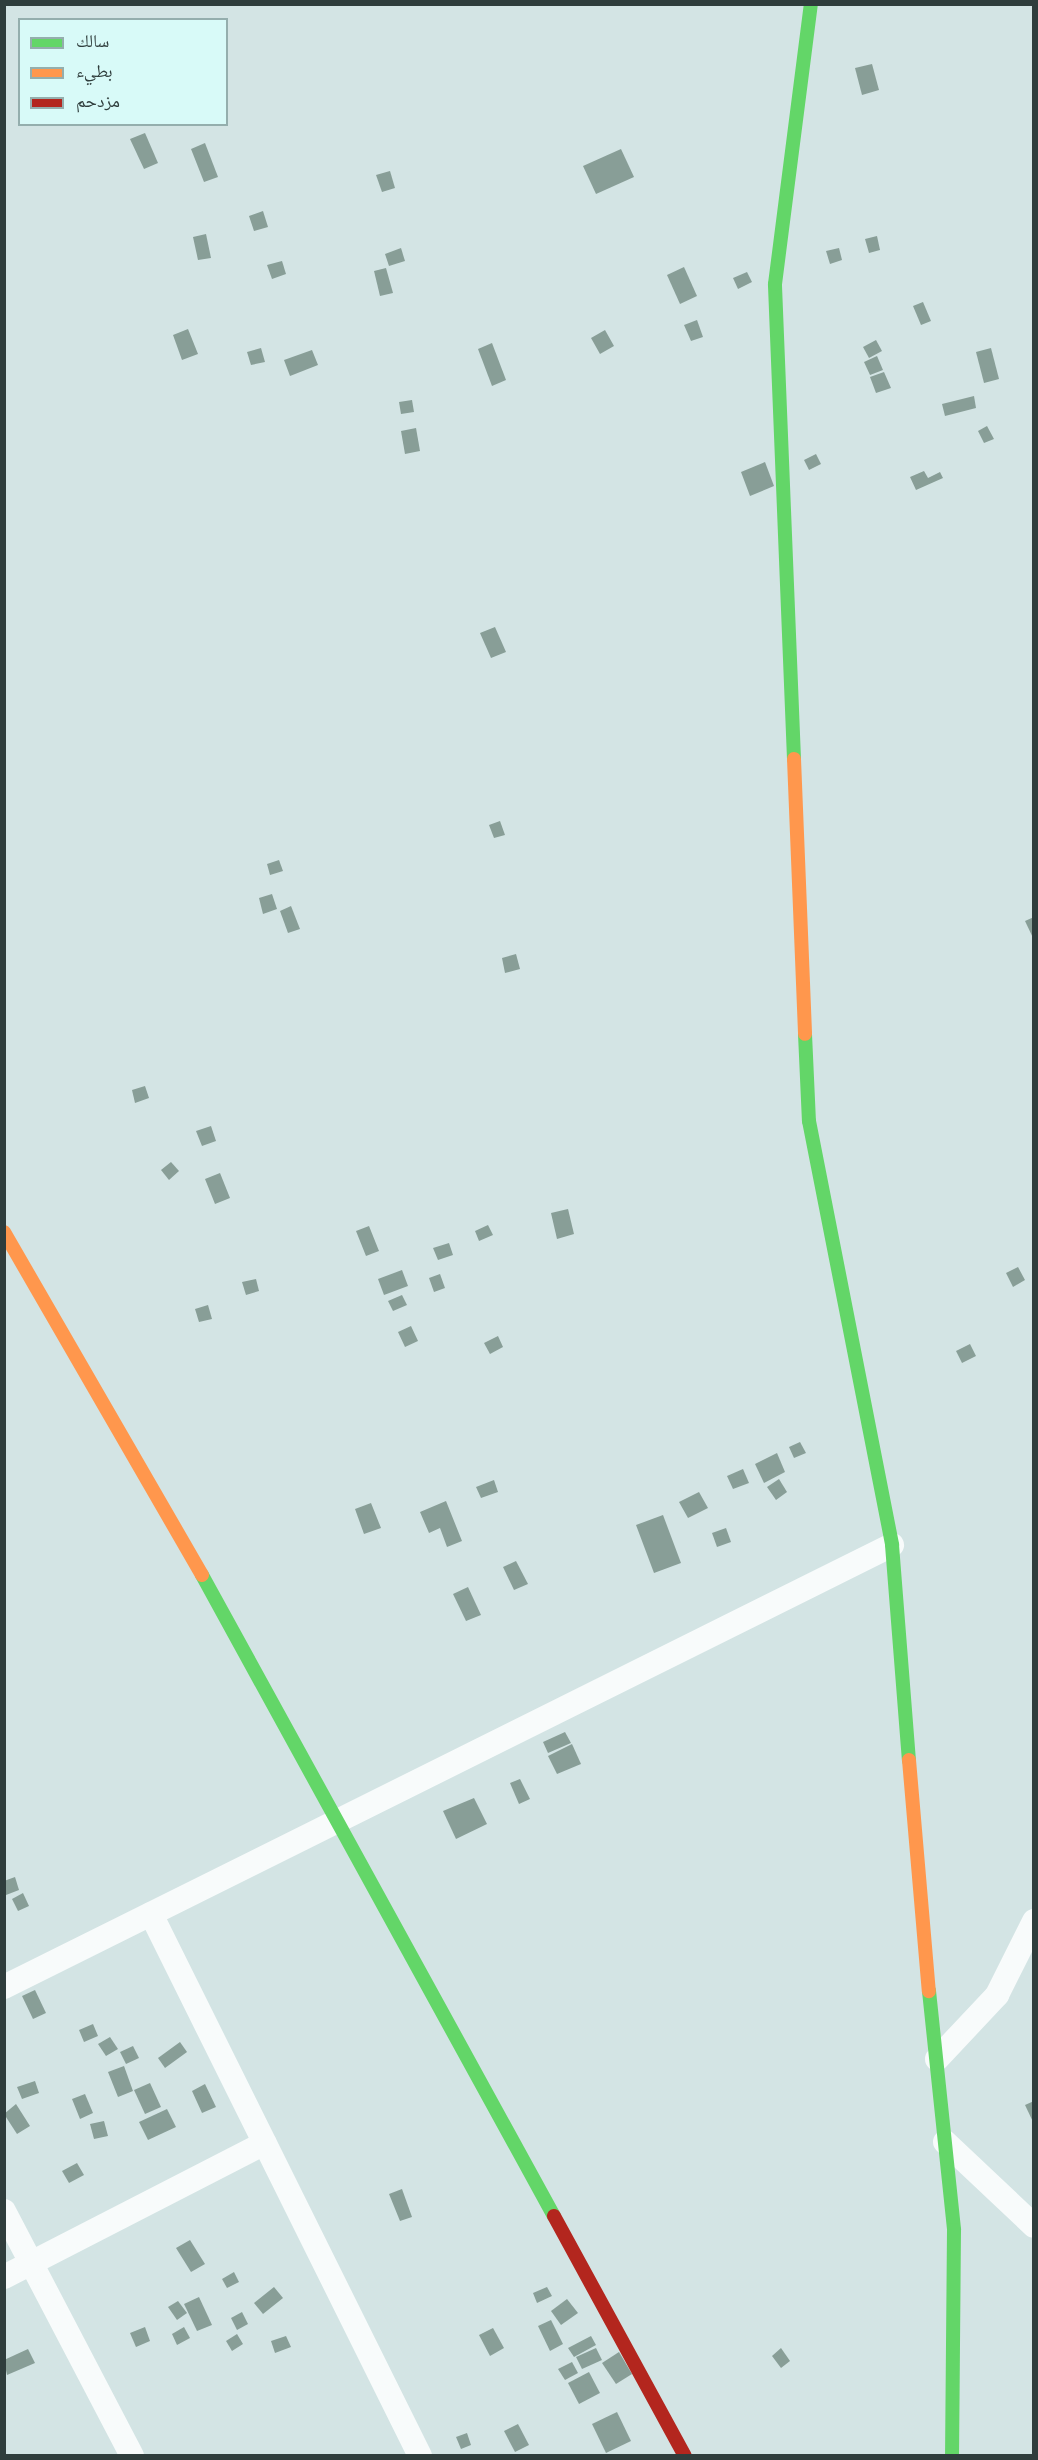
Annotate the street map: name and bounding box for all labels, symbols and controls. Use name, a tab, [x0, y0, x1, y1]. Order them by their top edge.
legend	[18, 18, 228, 126]
text: سالك	[76, 30, 109, 52]
text: بطيء	[76, 60, 113, 82]
text: مزدحم	[76, 90, 120, 112]

